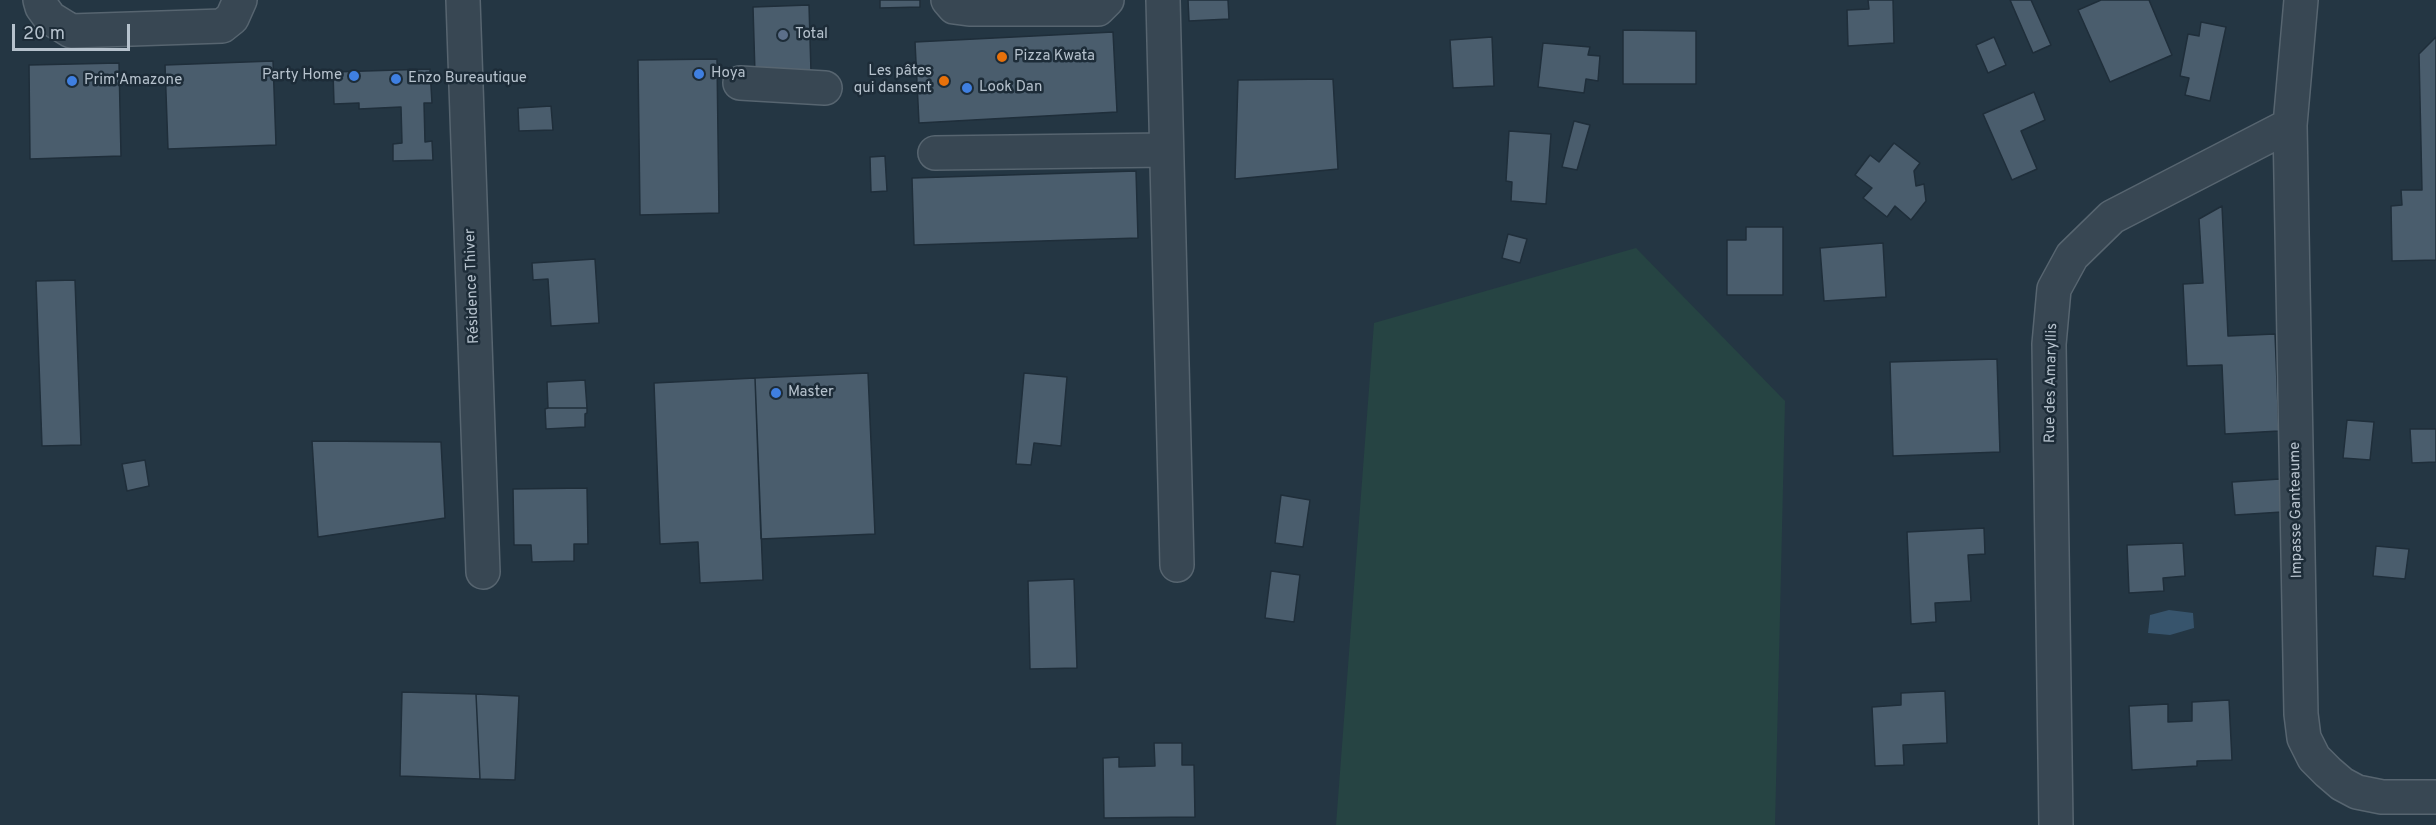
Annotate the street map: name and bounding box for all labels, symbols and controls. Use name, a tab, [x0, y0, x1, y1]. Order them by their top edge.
scale bar	[15, 12, 134, 50]
text: 20 m	[23, 23, 65, 46]
place label: Total	[795, 26, 828, 44]
marker: Total	[776, 28, 790, 42]
place label: Pizza Kwata	[1014, 48, 1095, 66]
marker: Pizza Kwata	[995, 50, 1009, 64]
place label: Les pâtes qui dansent	[854, 63, 932, 98]
place label: Hoya	[711, 65, 745, 83]
place label: Party Home	[262, 67, 342, 85]
marker: Hoya	[692, 67, 706, 81]
marker: Party Home	[347, 69, 361, 83]
place label: Enzo Bureautique	[408, 70, 527, 88]
place label: Prim'Amazone	[84, 72, 182, 90]
marker: Enzo Bureautique	[389, 72, 403, 86]
marker: Prim'Amazone	[65, 74, 79, 88]
marker: Les pâtes qui dansent	[937, 74, 951, 88]
place label: Look Dan	[979, 79, 1042, 97]
marker: Look Dan	[960, 81, 974, 95]
street label: Résidence Thiver	[462, 228, 484, 344]
street label: Rue des Amaryllis	[2042, 323, 2062, 443]
place label: Master	[788, 384, 834, 402]
marker: Master	[769, 386, 783, 400]
street label: Impasse Ganteaume	[2287, 441, 2307, 579]

